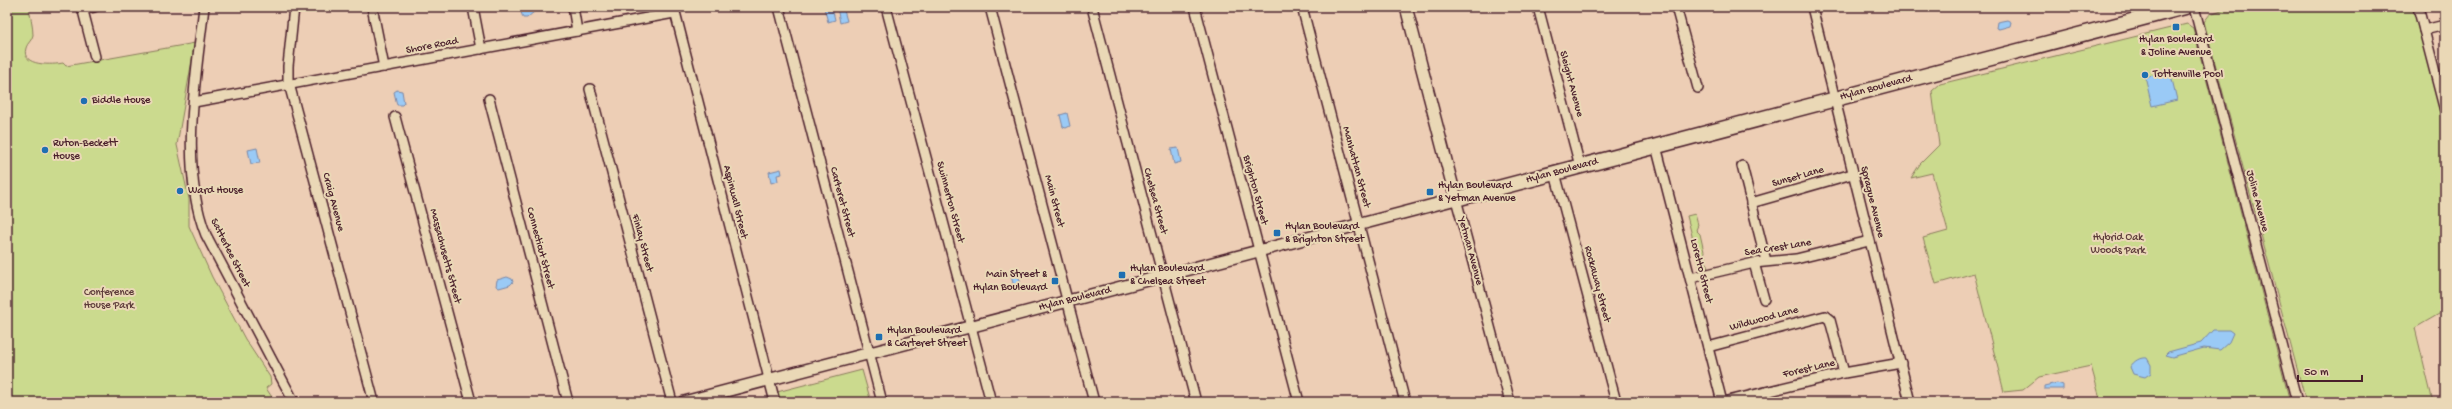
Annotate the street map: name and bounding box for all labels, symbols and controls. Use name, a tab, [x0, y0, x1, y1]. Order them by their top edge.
marker: Hylan Boulevard & Joline Avenue	[2171, 22, 2181, 32]
place label: Hylan Boulevard & Joline Avenue	[2139, 34, 2215, 59]
street label: Shore Road	[405, 35, 461, 57]
street label: Sleight Avenue	[1556, 50, 1586, 119]
place label: Tottenville Pool	[2152, 69, 2224, 81]
marker: Tottenville Pool	[2140, 70, 2150, 80]
street label: Hylan Boulevard	[1839, 72, 1915, 103]
place label: Biddle House	[91, 95, 151, 107]
marker: Biddle House	[79, 96, 89, 106]
street label: Manhattan Street	[1339, 125, 1373, 210]
place label: Ruton-Beckett House	[53, 138, 119, 163]
marker: Ruton-Beckett House	[40, 145, 50, 155]
street label: Brighton Street	[1240, 153, 1270, 228]
street label: Hylan Boulevard	[1525, 155, 1601, 186]
street label: Swinnerton Street	[933, 160, 967, 245]
street label: Aspinwall Street	[720, 164, 750, 241]
street label: Sunset Lane	[1771, 164, 1826, 190]
street label: Sprague Avenue	[1857, 165, 1887, 239]
street label: Carteret Street	[827, 166, 858, 240]
street label: Chelsea Street	[1140, 167, 1170, 237]
street label: Joline Avenue	[2243, 169, 2271, 233]
street label: Craig Avenue	[319, 171, 347, 233]
street label: Main Street	[1041, 174, 1067, 230]
place label: Hylan Boulevard & Yetman Avenue	[1438, 180, 1516, 205]
place label: Ward House	[188, 185, 244, 197]
marker: Ward House	[175, 186, 185, 196]
marker: Hylan Boulevard & Yetman Avenue	[1425, 187, 1435, 197]
street label: Connecticut Street	[523, 206, 557, 291]
street label: Massachusetts Street	[427, 207, 464, 306]
street label: Finlay Street	[628, 212, 656, 275]
street label: Yetman Avenue	[1455, 215, 1485, 287]
street label: Satterlee Street	[208, 217, 253, 291]
place label: Hylan Boulevard & Brighton Street	[1285, 221, 1366, 246]
marker: Hylan Boulevard & Brighton Street	[1272, 228, 1282, 238]
park label: Hybrid Oak Woods Park	[2091, 232, 2147, 257]
street label: Sea Crest Lane	[1744, 237, 1812, 259]
street label: Loretto Street	[1687, 238, 1715, 306]
street label: Rockaway Street	[1581, 245, 1613, 325]
place label: Hylan Boulevard & Chelsea Street	[1130, 263, 1207, 288]
place label: Main Street & Hylan Boulevard	[973, 269, 1049, 294]
marker: Hylan Boulevard & Chelsea Street	[1117, 270, 1127, 280]
marker: Main Street & Hylan Boulevard	[1050, 276, 1060, 286]
street label: Hylan Boulevard	[1038, 284, 1114, 314]
park label: Conference House Park	[84, 286, 135, 312]
street label: Wildwood Lane	[1728, 304, 1800, 334]
place label: Hylan Boulevard & Carteret Street	[887, 325, 968, 350]
marker: Hylan Boulevard & Carteret Street	[874, 332, 884, 342]
street label: Forest Lane	[1781, 357, 1837, 381]
scale bar	[2298, 357, 2362, 383]
text: 50 m	[2304, 366, 2329, 380]

